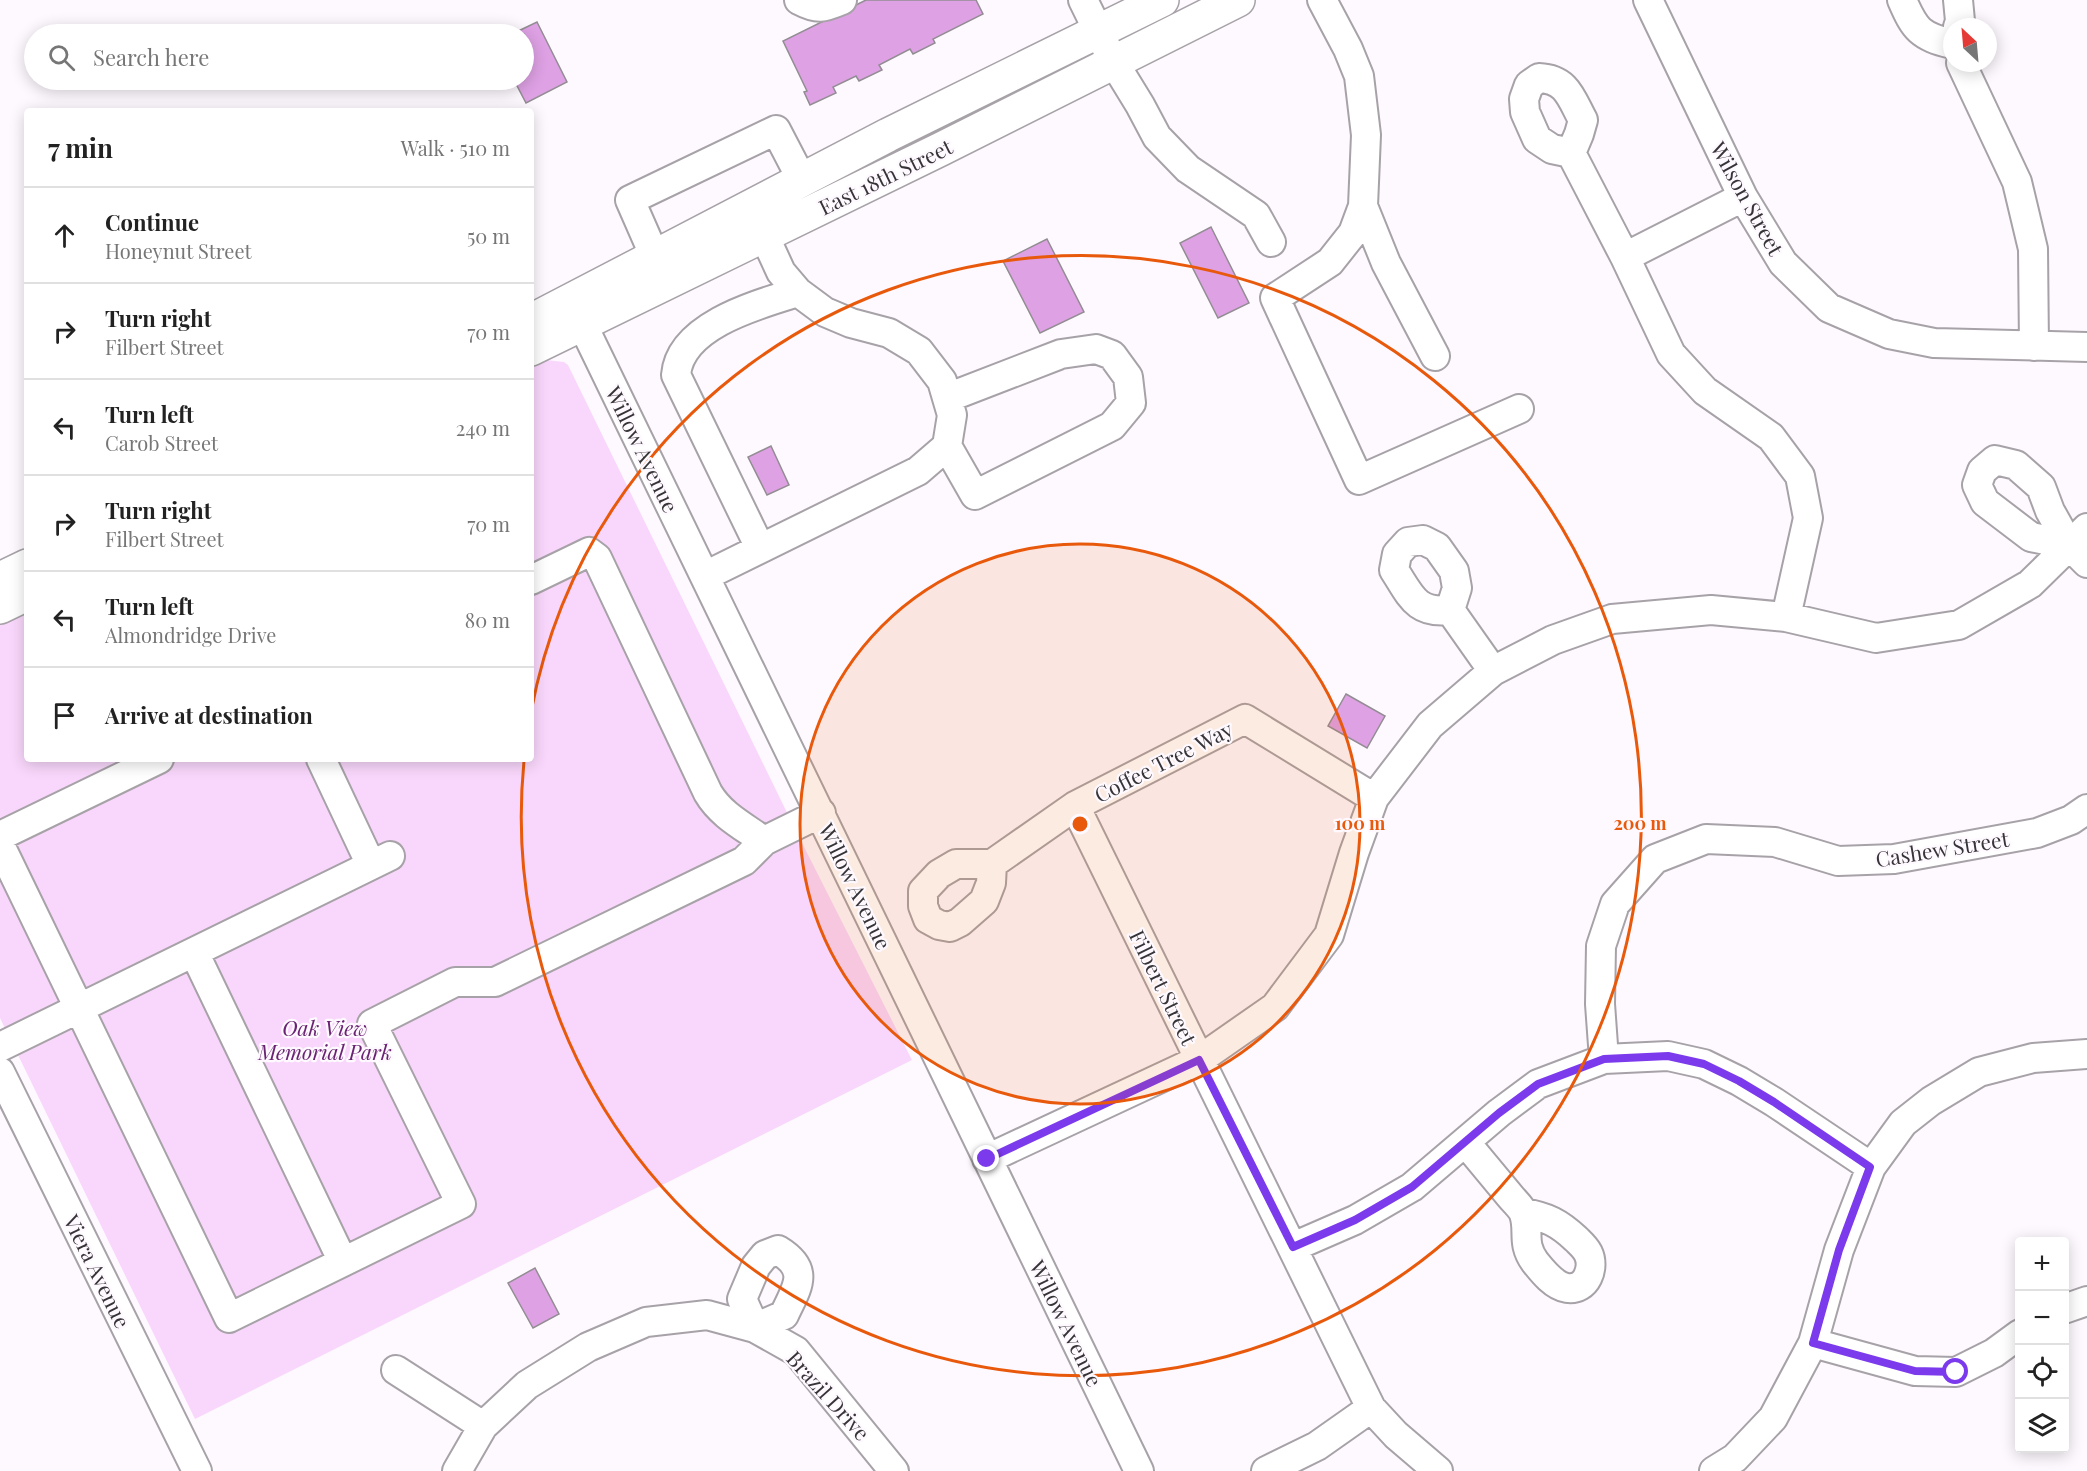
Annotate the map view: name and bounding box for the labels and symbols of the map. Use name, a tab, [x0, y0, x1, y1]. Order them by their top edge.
north arrow	[1943, 18, 1997, 72]
street label: East 18th Street	[814, 131, 957, 220]
street label: Wilson Street	[1705, 135, 1791, 260]
street label: Willow Avenue	[600, 380, 686, 517]
street label: Coffee Tree Way	[1089, 714, 1237, 808]
text: 100 m	[1335, 811, 1386, 835]
text: 200 m	[1613, 811, 1667, 835]
centre of rings	[1070, 814, 1090, 834]
street label: Willow Avenue	[813, 817, 899, 954]
street label: Cashew Street	[1873, 824, 2011, 872]
street label: Filbert Street	[1124, 925, 1204, 1050]
park label: Oak View Memorial Park	[257, 1013, 392, 1065]
route end	[973, 1145, 999, 1171]
street label: Viera Avenue	[58, 1209, 137, 1332]
street label: Willow Avenue	[1024, 1254, 1110, 1391]
street label: Brazil Drive	[781, 1344, 877, 1446]
route start	[1942, 1358, 1968, 1384]

